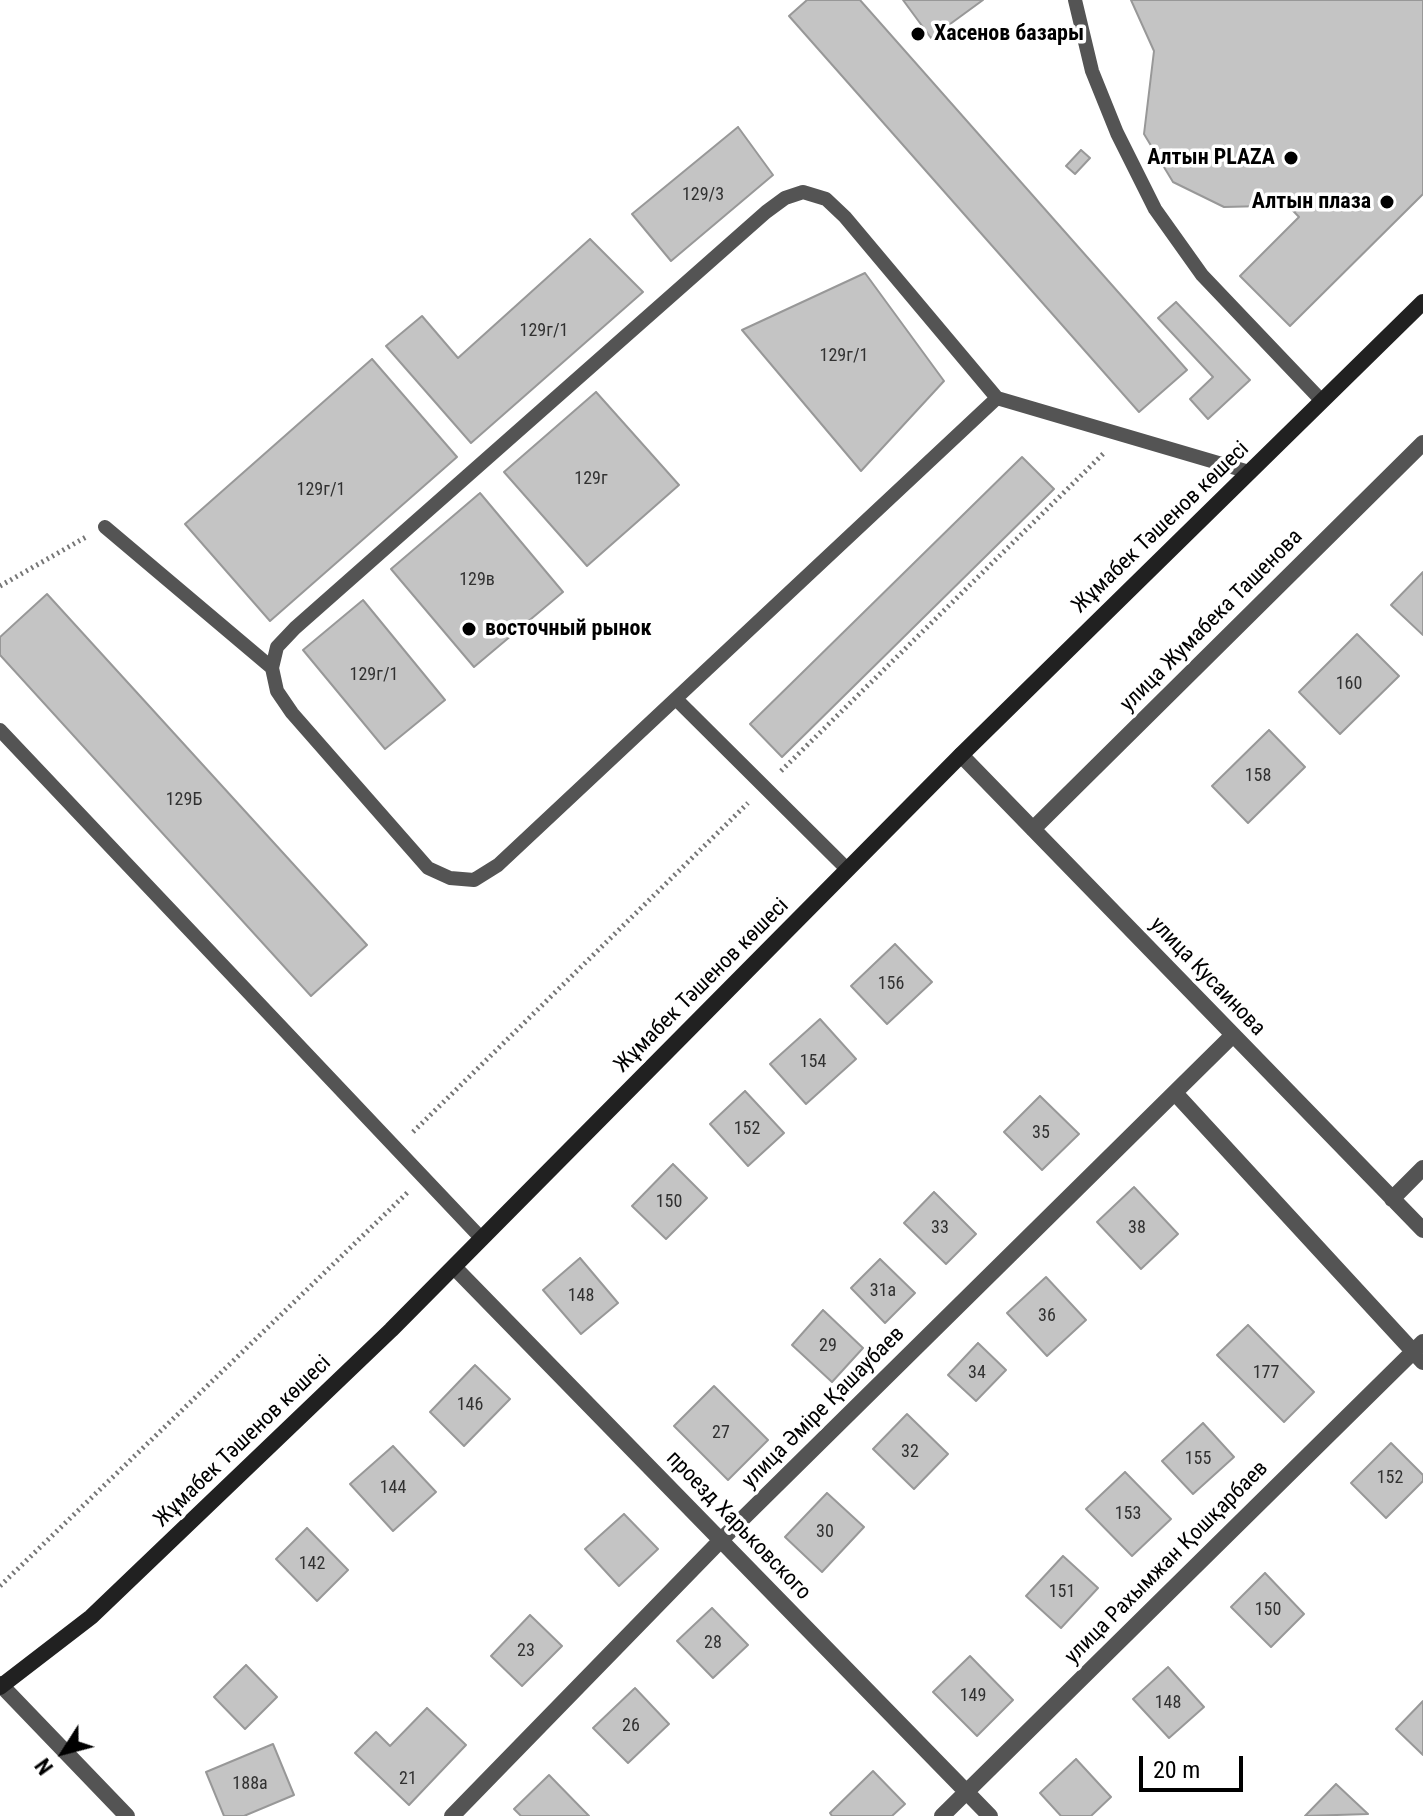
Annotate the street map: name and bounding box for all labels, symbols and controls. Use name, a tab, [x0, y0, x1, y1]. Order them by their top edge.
place label: Хасенов базары	[934, 21, 1084, 47]
marker: Хасенов базары	[909, 25, 927, 43]
place label: Алтын PLAZA	[1147, 145, 1275, 171]
marker: Алтын PLAZA	[1282, 149, 1300, 167]
house number: 129/3	[682, 184, 724, 206]
place label: Алтын плаза	[1252, 189, 1371, 215]
marker: Алтын плаза	[1378, 193, 1396, 211]
house number: 129г/1	[520, 320, 568, 342]
house number: 129г/1	[820, 345, 868, 367]
street label: Жұмабек Тәшенов көшесі	[1067, 437, 1255, 619]
house number: 129г	[574, 468, 608, 490]
house number: 129г/1	[297, 479, 345, 501]
street label: улица Жумабека Ташенова	[1115, 524, 1309, 718]
house number: 129в	[459, 569, 495, 591]
place label: восточный рынок	[485, 616, 652, 642]
marker: восточный рынок	[460, 620, 478, 638]
house number: 129г/1	[350, 664, 398, 686]
house number: 160	[1336, 673, 1362, 695]
house number: 158	[1245, 765, 1271, 787]
house number: 129Б	[166, 789, 202, 811]
street label: Жұмабек Тәшенов көшесі	[609, 893, 795, 1079]
street label: улица Кусаинова	[1144, 912, 1270, 1042]
house number: 156	[878, 973, 904, 995]
house number: 154	[800, 1051, 826, 1073]
house number: 152	[734, 1118, 760, 1140]
house number: 35	[1032, 1122, 1050, 1144]
house number: 150	[656, 1191, 682, 1213]
house number: 33	[931, 1217, 949, 1239]
house number: 38	[1128, 1217, 1146, 1239]
house number: 31а	[870, 1280, 896, 1302]
house number: 148	[568, 1285, 594, 1307]
house number: 36	[1038, 1305, 1056, 1327]
street label: улица Әміре Қашаубаев	[737, 1321, 911, 1495]
house number: 29	[819, 1335, 837, 1357]
street label: Жұмабек Тәшенов көшесі	[149, 1351, 337, 1533]
house number: 34	[968, 1362, 986, 1384]
house number: 177	[1253, 1362, 1279, 1384]
house number: 146	[457, 1394, 483, 1416]
house number: 27	[712, 1422, 730, 1444]
house number: 32	[901, 1441, 919, 1463]
street label: проезд Харьковского	[660, 1446, 816, 1606]
house number: 155	[1185, 1448, 1211, 1470]
street label: улица Рахымжан Қошқарбаев	[1060, 1456, 1274, 1670]
house number: 152	[1377, 1467, 1403, 1489]
house number: 144	[380, 1477, 406, 1499]
house number: 153	[1115, 1503, 1141, 1525]
house number: 30	[816, 1521, 834, 1543]
house number: 142	[299, 1553, 325, 1575]
house number: 151	[1049, 1581, 1075, 1603]
house number: 150	[1255, 1599, 1281, 1621]
house number: 28	[704, 1632, 722, 1654]
house number: 23	[517, 1640, 535, 1662]
house number: 149	[960, 1685, 986, 1707]
house number: 148	[1155, 1692, 1181, 1714]
north arrow	[24, 1712, 104, 1792]
house number: 26	[622, 1715, 640, 1737]
scale bar	[1143, 1740, 1247, 1790]
text: N	[30, 1754, 58, 1779]
text: 20 m	[1153, 1756, 1200, 1784]
house number: 21	[399, 1768, 417, 1790]
house number: 188а	[232, 1773, 268, 1795]

